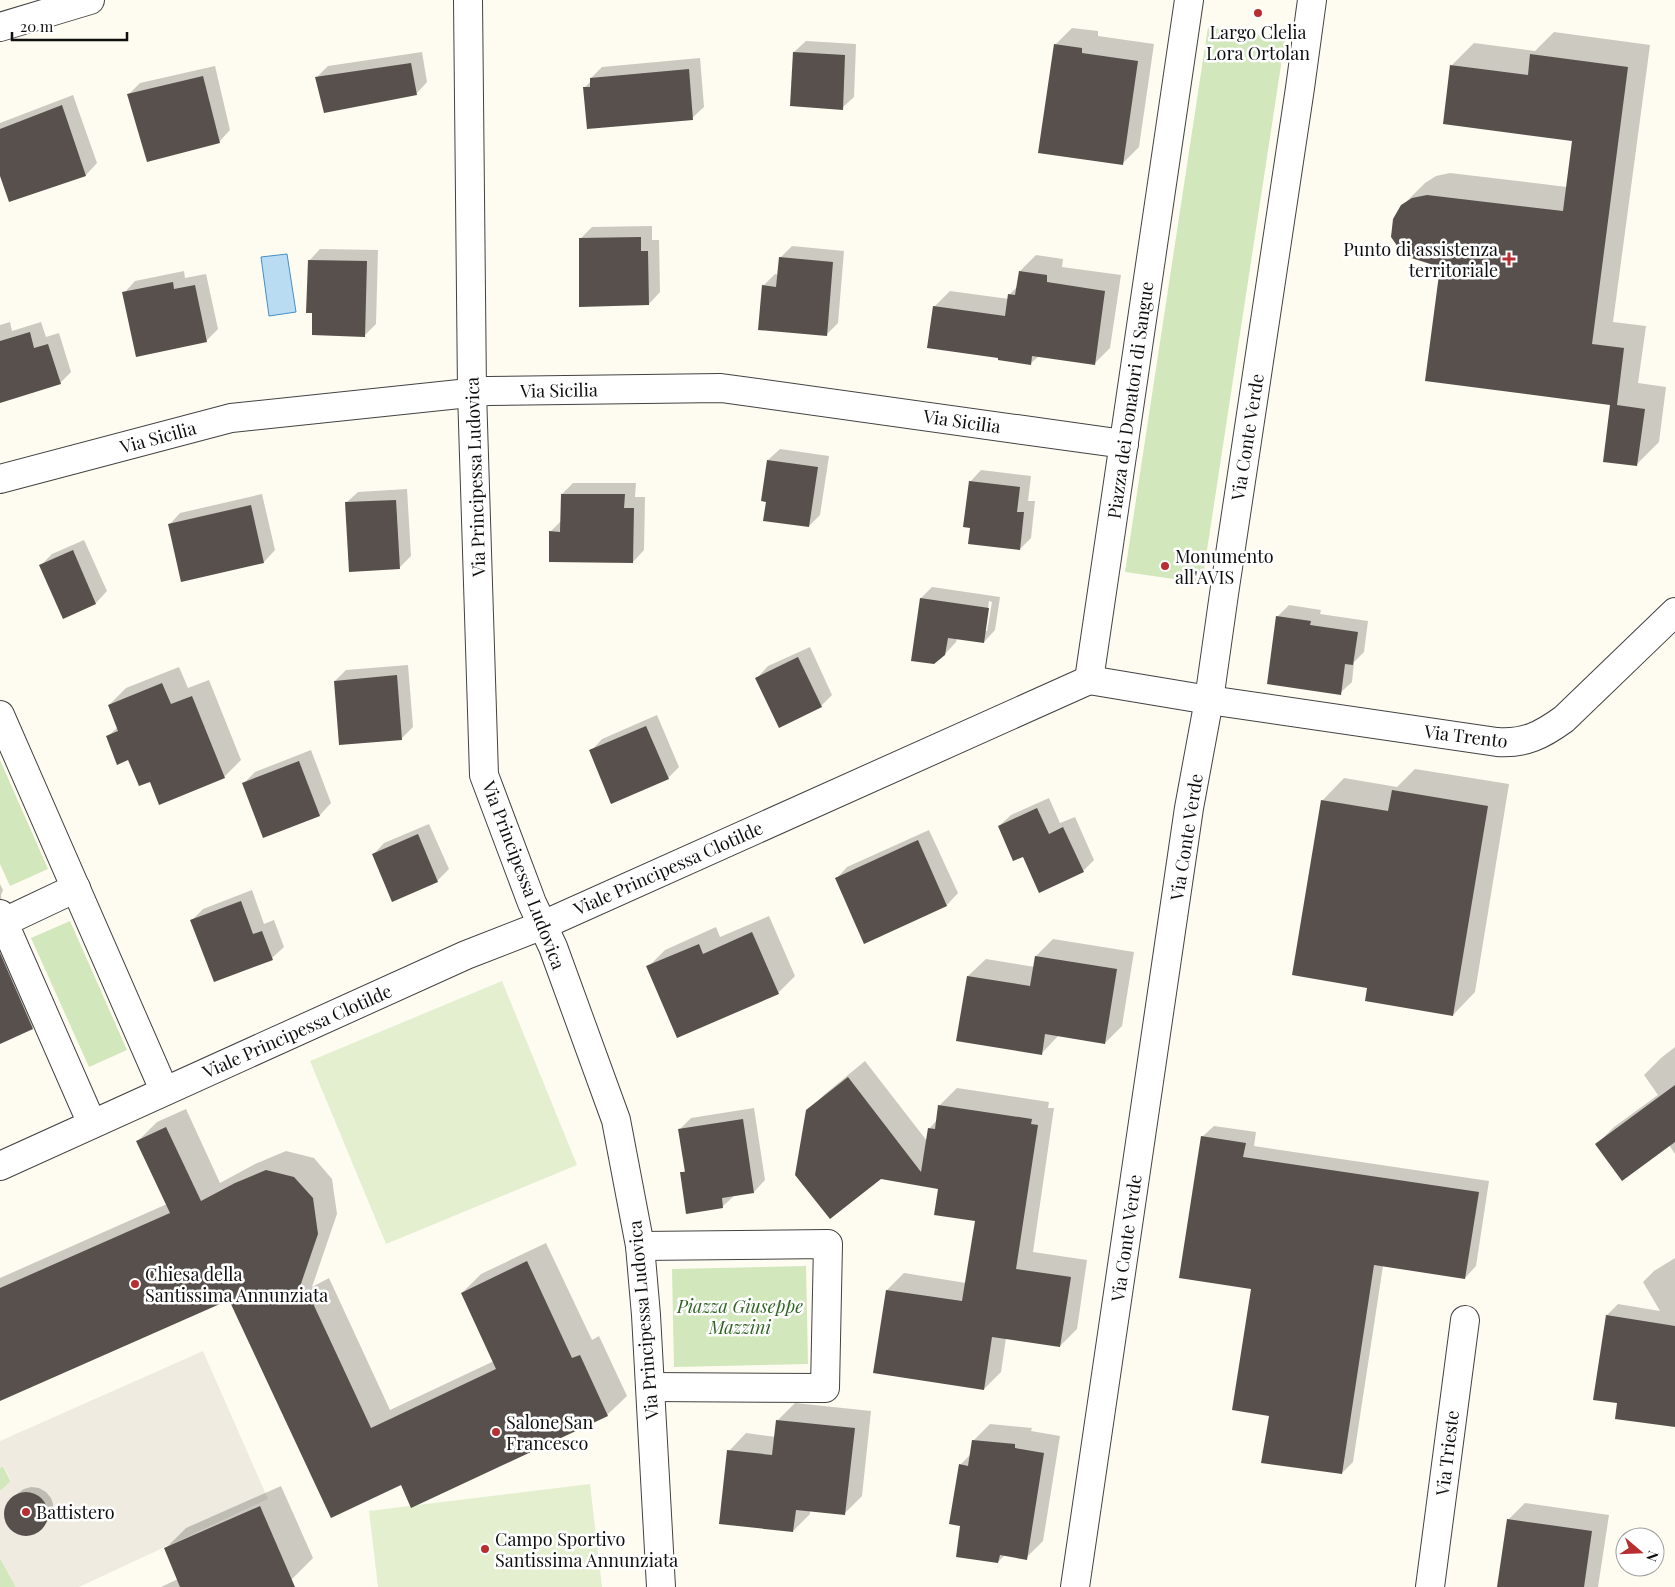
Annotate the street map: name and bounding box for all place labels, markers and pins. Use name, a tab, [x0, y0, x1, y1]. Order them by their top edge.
marker: Largo Clelia Lora Ortolan	[1252, 7, 1264, 19]
place label: Largo Clelia Lora Ortolan	[1206, 20, 1310, 65]
place label: Punto di assistenza territoriale	[1343, 237, 1498, 282]
marker: Punto di assistenza territoriale	[1502, 252, 1516, 266]
place label: Monumento all'AVIS	[1175, 544, 1274, 589]
marker: Monumento all'AVIS	[1159, 560, 1171, 572]
place label: Chiesa della Santissima Annunziata	[145, 1262, 328, 1307]
marker: Chiesa della Santissima Annunziata	[129, 1278, 141, 1290]
place label: Salone San Francesco	[506, 1410, 594, 1455]
marker: Salone San Francesco	[490, 1426, 502, 1438]
place label: Battistero	[36, 1500, 115, 1524]
marker: Battistero	[20, 1506, 32, 1518]
place label: Campo Sportivo Santissima Annunziata	[495, 1527, 678, 1572]
marker: Campo Sportivo Santissima Annunziata	[479, 1543, 491, 1555]

